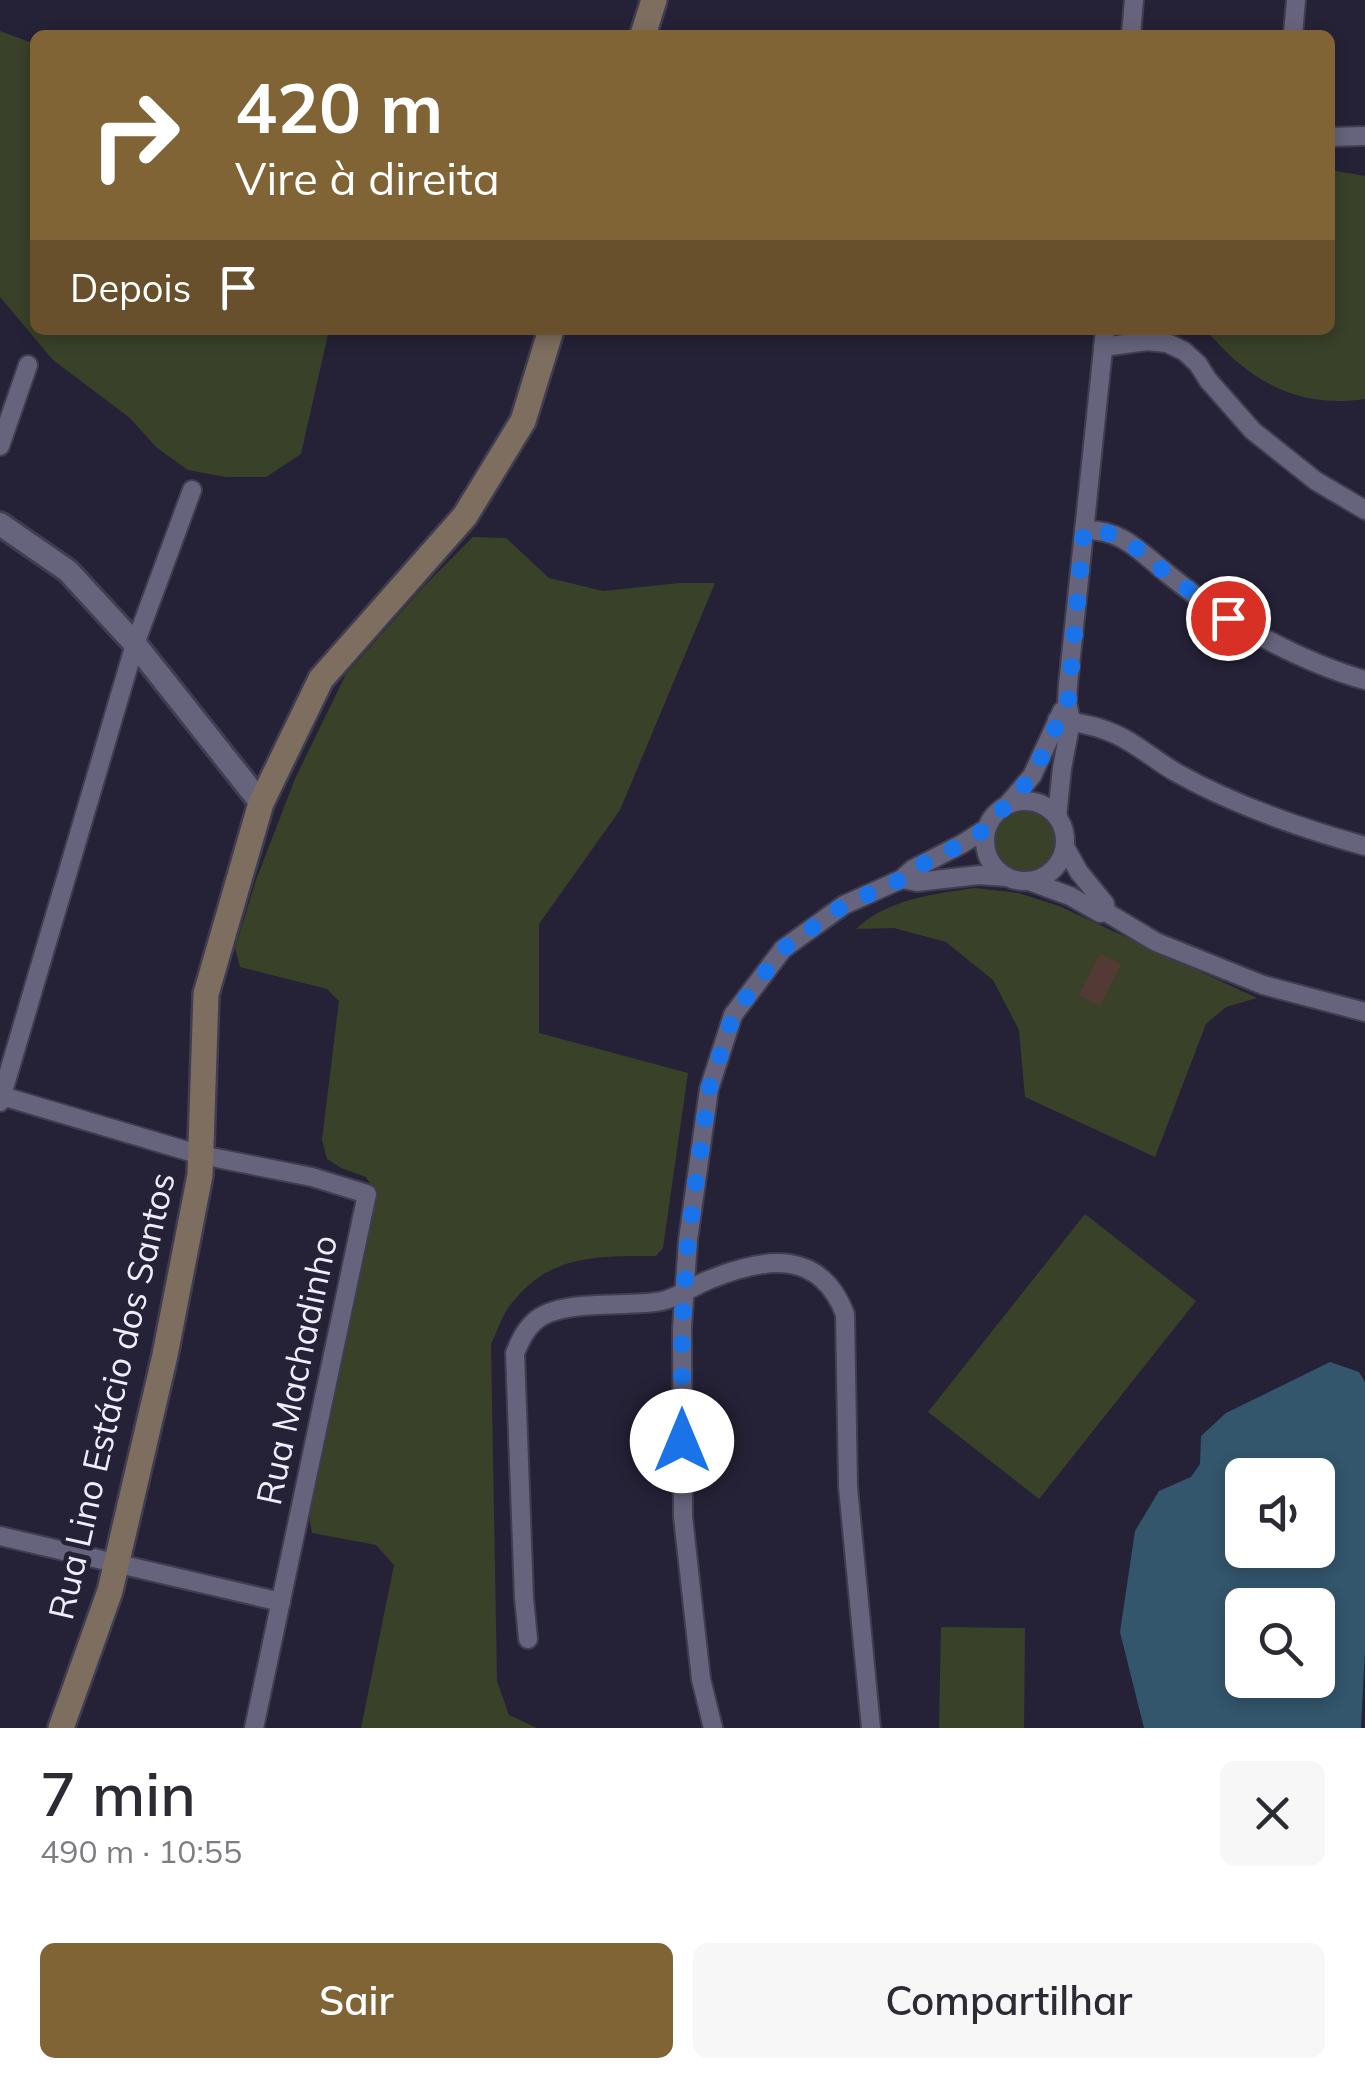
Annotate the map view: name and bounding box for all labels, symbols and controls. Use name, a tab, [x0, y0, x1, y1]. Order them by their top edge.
text: 420 m	[235, 63, 443, 151]
icon: right	[70, 70, 200, 200]
text: Vire à direita	[235, 150, 500, 206]
icon: arrive	[211, 260, 266, 315]
text: Depois	[70, 264, 191, 312]
pin	[1186, 576, 1271, 661]
icon: arrive	[1201, 591, 1256, 646]
street label: Rua Lino Estácio dos Santos	[38, 1168, 184, 1624]
street label: Rua Machadinho	[246, 1231, 346, 1509]
position arrow	[630, 1389, 734, 1493]
map controls	[1225, 1458, 1335, 1698]
button: sound	[1225, 1458, 1335, 1568]
button: search	[1225, 1588, 1335, 1698]
text: 7 min	[40, 1756, 196, 1831]
button: close	[1220, 1761, 1325, 1866]
text: 490 m · 10:55	[40, 1831, 242, 1871]
button: Sair	[40, 1943, 673, 2058]
button: Compartilhar	[693, 1943, 1325, 2058]

